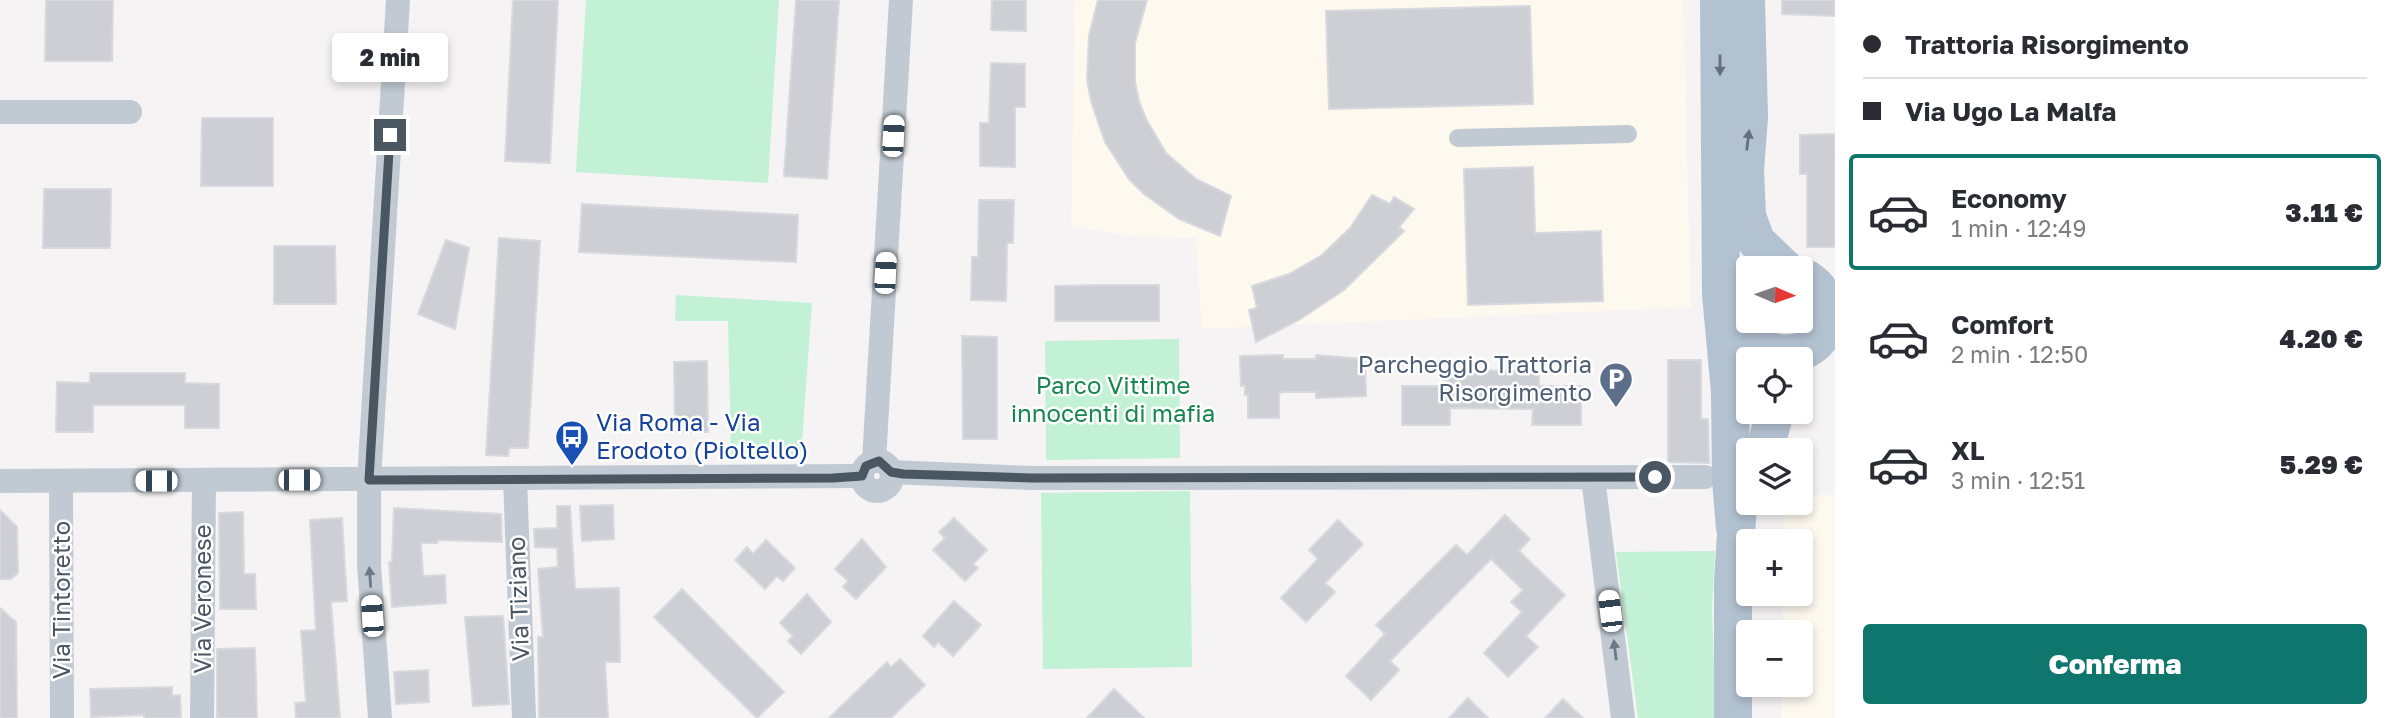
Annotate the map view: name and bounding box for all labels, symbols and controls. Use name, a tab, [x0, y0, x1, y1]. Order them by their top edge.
text: Trattoria Risorgimento	[1905, 29, 2189, 60]
callout: 2 min	[332, 33, 448, 82]
text: 2 min	[360, 43, 420, 71]
one-way arrow	[1714, 54, 1726, 76]
text: Via Ugo La Malfa	[1905, 96, 2116, 127]
car	[882, 114, 905, 158]
route end	[374, 119, 406, 151]
one-way arrow	[1742, 129, 1753, 151]
icon: car	[1867, 181, 1930, 244]
text: Economy	[1951, 183, 2067, 214]
text: 3.11 €	[2285, 197, 2363, 228]
text: 1 min · 12:49	[1951, 214, 2086, 242]
car	[874, 251, 897, 295]
north arrow	[1736, 256, 1813, 332]
map controls	[1736, 256, 1813, 697]
icon: car	[1867, 307, 1930, 370]
text: Comfort	[1951, 309, 2054, 340]
text: 4.20 €	[2279, 323, 2363, 354]
text: 2 min · 12:50	[1951, 340, 2088, 368]
button: locate	[1736, 347, 1813, 424]
place label: Parcheggio Trattoria Risorgimento	[1358, 349, 1592, 406]
parking icon: Parcheggio Trattoria Risorgimento	[1597, 360, 1635, 409]
park label: Parco Vittime innocenti di mafia	[1011, 370, 1215, 427]
place label: Via Roma - Via Erodoto (Pioltello)	[596, 407, 808, 464]
bus stop icon: Via Roma - Via Erodoto (Pioltello)	[553, 418, 591, 467]
icon: car	[1867, 433, 1930, 496]
text: XL	[1951, 435, 1985, 466]
button: layers	[1736, 438, 1813, 515]
text: 5.29 €	[2280, 449, 2363, 480]
route start	[1639, 461, 1671, 493]
text: 3 min · 12:51	[1951, 466, 2085, 494]
car	[279, 470, 321, 491]
car	[136, 471, 178, 492]
street label: Via Tintoretto	[46, 521, 75, 679]
street label: Via Veronese	[187, 524, 216, 674]
button: +	[1736, 529, 1813, 606]
street label: Via Tiziano	[501, 536, 534, 662]
one-way arrow	[364, 565, 375, 587]
car	[1598, 589, 1623, 633]
car	[361, 594, 384, 638]
button: −	[1736, 620, 1813, 697]
button: Conferma	[1863, 624, 2367, 704]
one-way arrow	[1609, 639, 1620, 661]

